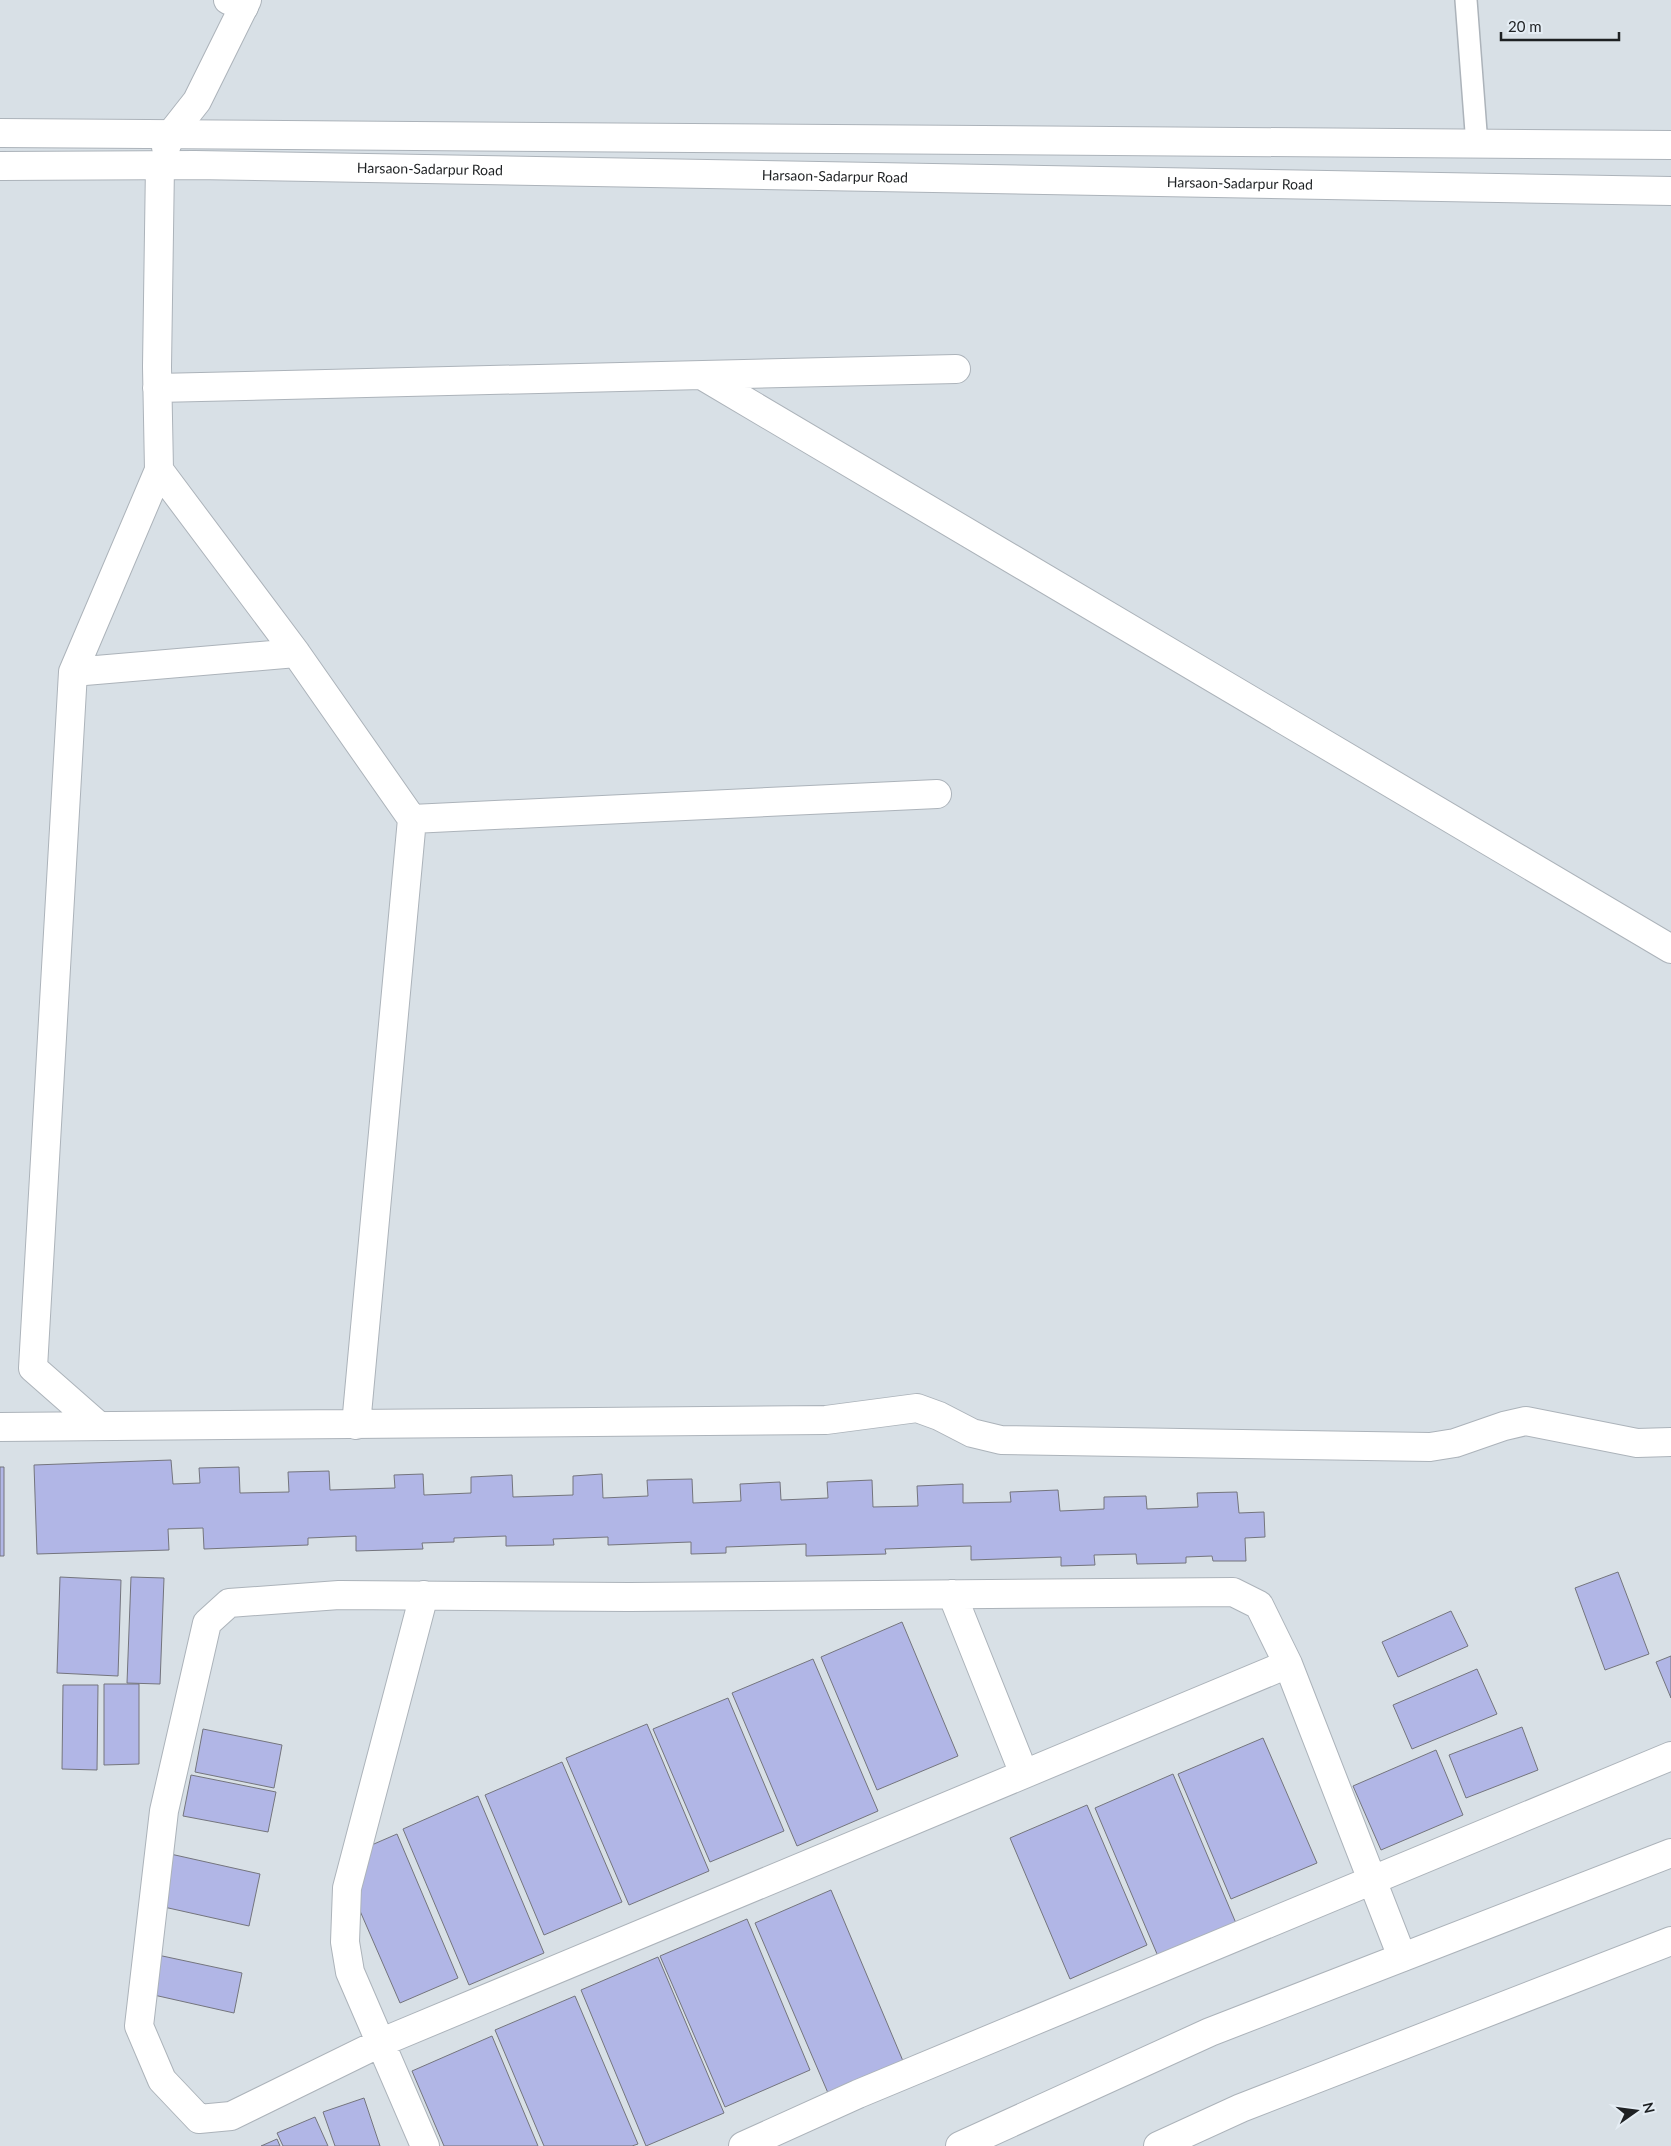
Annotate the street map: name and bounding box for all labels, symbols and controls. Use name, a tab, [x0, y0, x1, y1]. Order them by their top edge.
scale bar	[1501, 10, 1618, 42]
text: 20 m	[1508, 17, 1542, 35]
street label: Harsaon-Sadarpur Road	[357, 159, 503, 178]
street label: Harsaon-Sadarpur Road	[762, 166, 908, 186]
street label: Harsaon-Sadarpur Road	[1167, 173, 1313, 193]
north arrow	[1611, 2086, 1661, 2136]
text: N	[1640, 2100, 1659, 2115]

